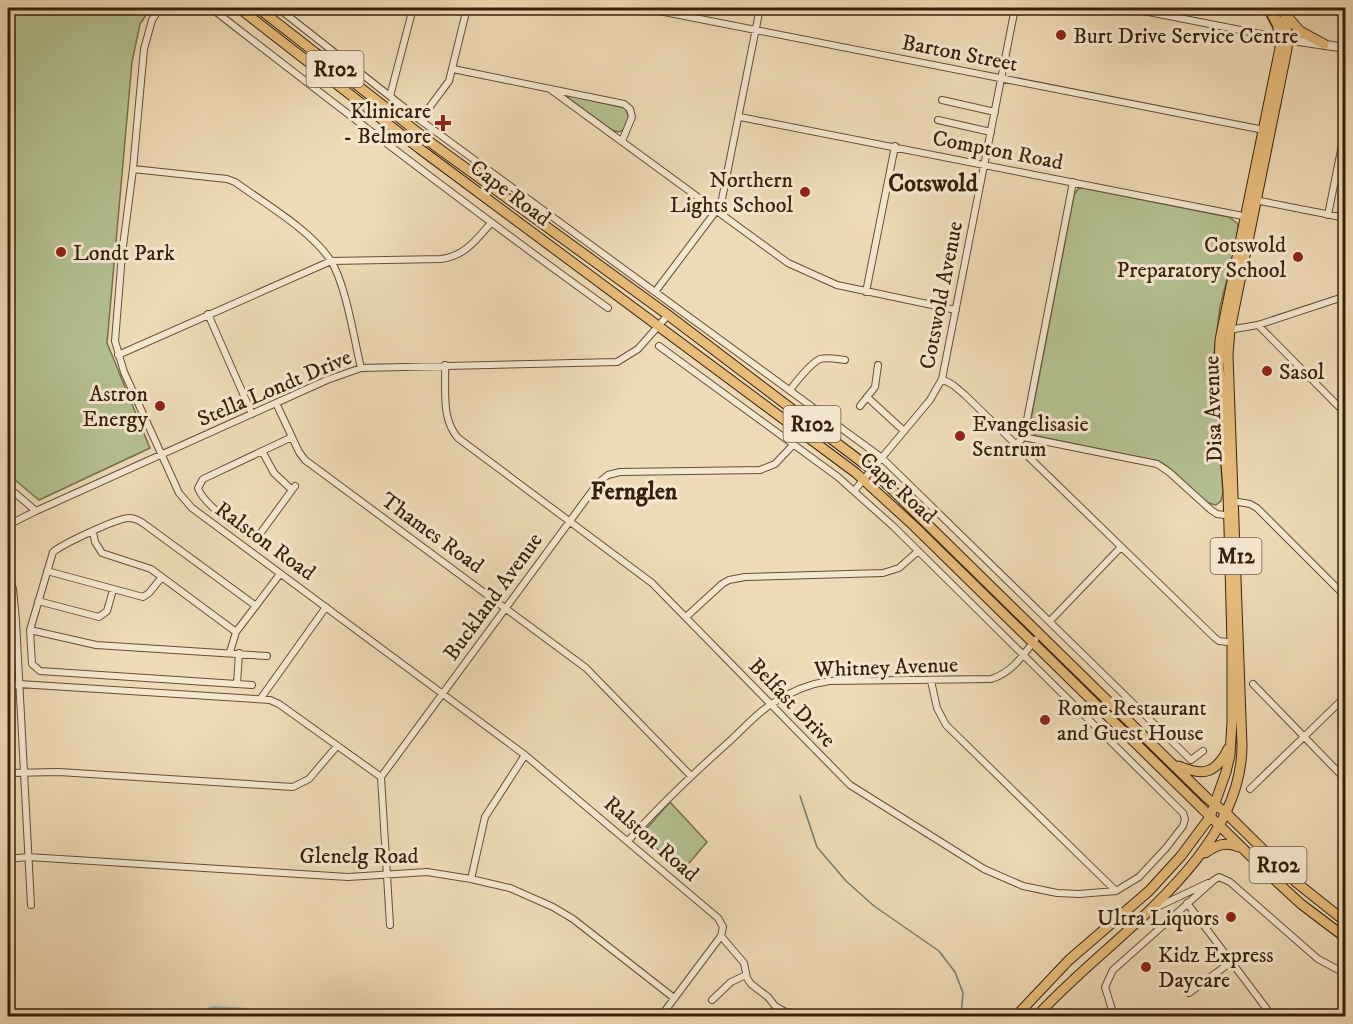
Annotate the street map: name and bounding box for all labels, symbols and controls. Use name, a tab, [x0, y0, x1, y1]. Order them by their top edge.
place label: Burt Drive Service Centre	[1073, 23, 1298, 50]
marker: Burt Drive Service Centre	[1054, 28, 1068, 42]
street label: Barton Street	[899, 29, 1020, 78]
road number: R102	[306, 51, 364, 87]
place label: Klinicare - Belmore	[343, 98, 431, 150]
marker: Klinicare - Belmore	[436, 116, 450, 130]
street label: Compton Road	[930, 125, 1065, 176]
street label: Cape Road	[464, 154, 556, 232]
place label: Northern Lights School	[670, 167, 794, 219]
district label: Cotswold	[888, 169, 979, 199]
marker: Northern Lights School	[798, 185, 812, 199]
street label: Cotswold Avenue	[914, 219, 969, 372]
place label: Cotswold Preparatory School	[1117, 232, 1286, 284]
place label: Londt Park	[73, 240, 175, 267]
marker: Londt Park	[54, 245, 68, 259]
marker: Cotswold Preparatory School	[1291, 250, 1305, 264]
street label: Stella Londt Drive	[194, 344, 356, 433]
street label: Disa Avenue	[1198, 355, 1229, 463]
place label: Sasol	[1279, 359, 1325, 386]
marker: Sasol	[1260, 364, 1274, 378]
place label: Astron Energy	[82, 381, 149, 433]
marker: Astron Energy	[153, 399, 167, 413]
road number: R102	[784, 406, 840, 442]
place label: Evangelisasie Sentrum	[972, 411, 1089, 463]
marker: Evangelisasie Sentrum	[953, 429, 967, 443]
street label: Cape Road	[854, 446, 942, 530]
district label: Fernglen	[591, 477, 678, 507]
street label: Thames Road	[375, 487, 489, 580]
street label: Ralston Road	[210, 496, 321, 587]
street label: Buckland Avenue	[438, 528, 549, 666]
road number: M12	[1210, 538, 1262, 574]
street label: Whitney Avenue	[813, 651, 959, 684]
street label: Belfast Drive	[743, 653, 841, 753]
place label: Rome Restaurant and Guest House	[1057, 695, 1206, 747]
marker: Rome Restaurant and Guest House	[1038, 713, 1052, 727]
street label: Ralston Road	[598, 790, 704, 888]
street label: Glenelg Road	[299, 843, 419, 870]
road number: R102	[1250, 847, 1306, 883]
place label: Ultra Liquors	[1097, 905, 1219, 932]
marker: Ultra Liquors	[1224, 910, 1238, 924]
place label: Kidz Express Daycare	[1158, 942, 1274, 994]
marker: Kidz Express Daycare	[1139, 960, 1153, 974]

